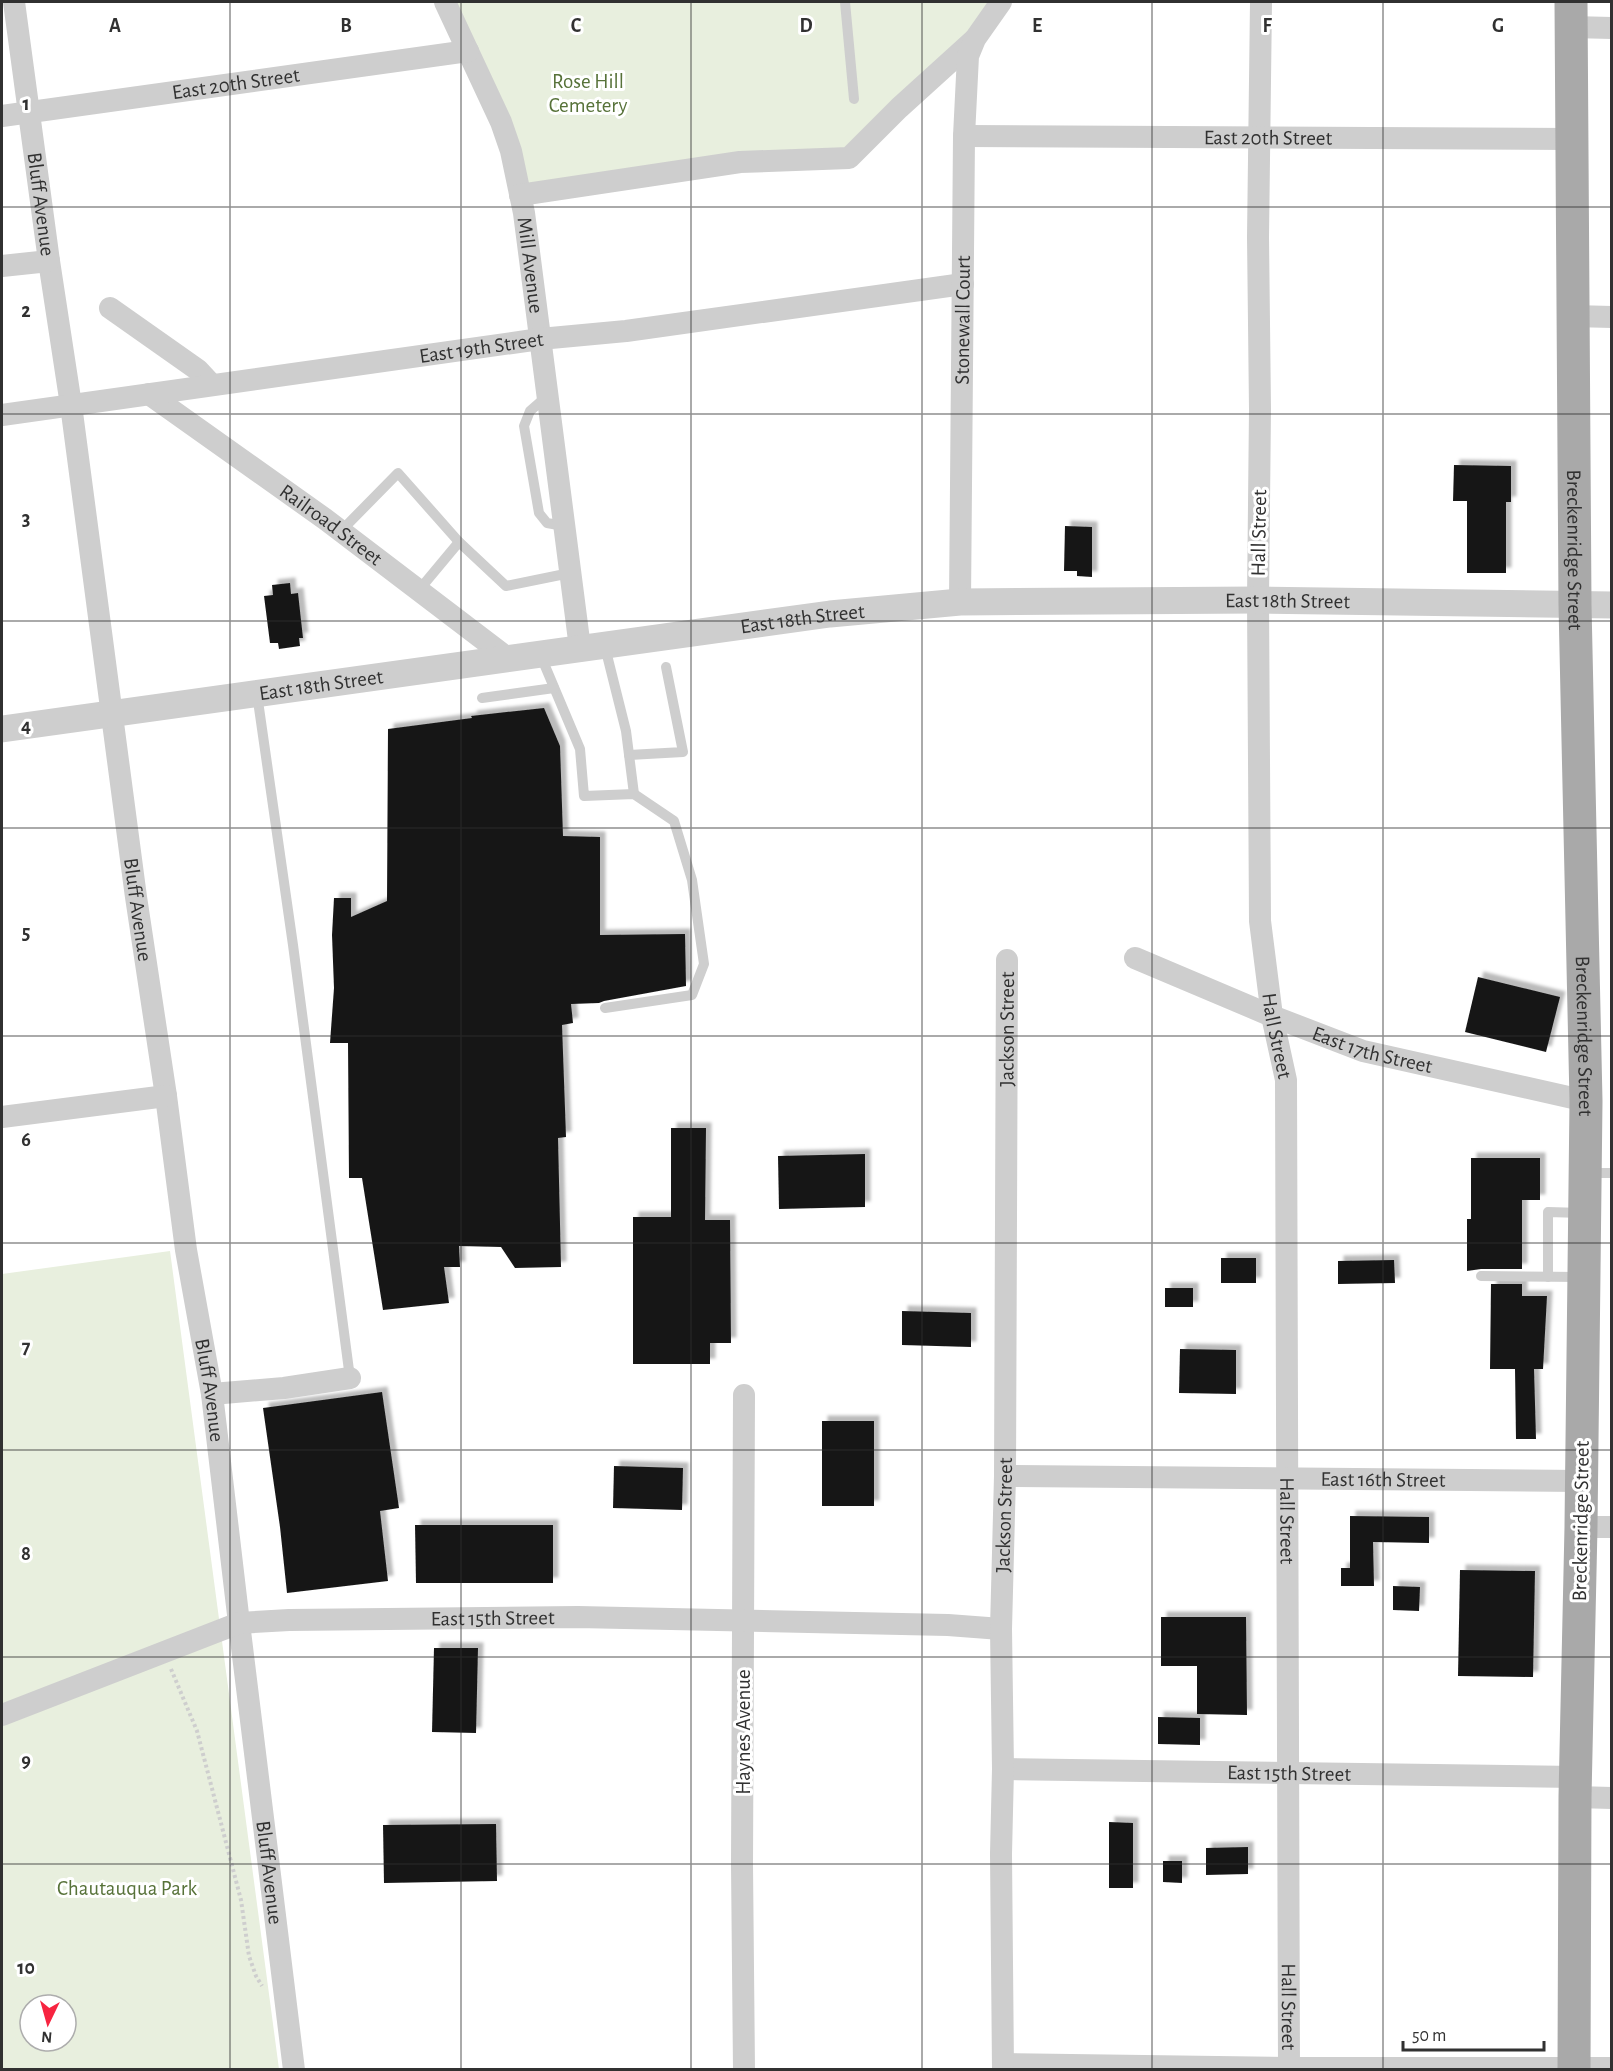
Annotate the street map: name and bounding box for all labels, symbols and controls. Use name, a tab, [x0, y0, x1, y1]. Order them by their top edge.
text: A	[109, 16, 121, 36]
text: B	[340, 16, 352, 36]
text: C	[571, 16, 582, 36]
text: D	[799, 16, 813, 36]
text: E	[1032, 16, 1042, 36]
text: F	[1262, 16, 1272, 36]
text: G	[1492, 16, 1504, 36]
street label: East 20th Street	[171, 64, 301, 103]
park label: Rose Hill Cemetery	[549, 71, 627, 116]
text: 1	[22, 94, 30, 114]
street label: East 20th Street	[1204, 127, 1333, 148]
street label: Bluff Avenue	[24, 151, 59, 257]
street label: Mill Avenue	[514, 216, 547, 314]
street label: Stonewall Court	[951, 255, 973, 385]
text: 2	[21, 301, 31, 321]
street label: East 19th Street	[418, 328, 545, 366]
street label: Breckenridge Street	[1564, 469, 1586, 631]
street label: Railroad Street	[276, 480, 387, 569]
street label: Hall Street	[1248, 489, 1270, 577]
text: 3	[22, 509, 30, 529]
street label: East 18th Street	[1225, 589, 1350, 612]
street label: East 18th Street	[739, 600, 866, 637]
street label: East 18th Street	[258, 666, 385, 704]
text: 4	[21, 716, 31, 736]
street label: Bluff Avenue	[120, 856, 156, 963]
text: 5	[22, 923, 30, 943]
street label: Breckenridge Street	[1572, 955, 1597, 1117]
street label: Jackson Street	[996, 971, 1017, 1087]
street label: Hall Street	[1259, 992, 1296, 1081]
street label: East 17th Street	[1310, 1022, 1435, 1077]
text: 6	[21, 1130, 31, 1150]
text: 7	[22, 1337, 31, 1357]
street label: Bluff Avenue	[192, 1337, 228, 1443]
street label: Breckenridge Street	[1569, 1440, 1593, 1602]
street label: Jackson Street	[992, 1457, 1016, 1573]
street label: East 16th Street	[1320, 1468, 1446, 1490]
street label: Hall Street	[1277, 1477, 1298, 1564]
text: 8	[21, 1544, 31, 1564]
street label: East 15th Street	[431, 1607, 555, 1629]
street label: Haynes Avenue	[733, 1669, 754, 1795]
text: 9	[21, 1751, 31, 1771]
street label: East 15th Street	[1227, 1762, 1351, 1784]
street label: Bluff Avenue	[253, 1819, 286, 1925]
park label: Chautauqua Park	[57, 1878, 198, 1899]
text: 10	[17, 1958, 35, 1978]
street label: Hall Street	[1278, 1963, 1299, 2050]
north arrow	[18, 1993, 78, 2053]
scale bar	[1403, 2014, 1544, 2052]
text: 50 m	[1412, 2027, 1446, 2045]
text: N	[41, 2028, 53, 2045]

